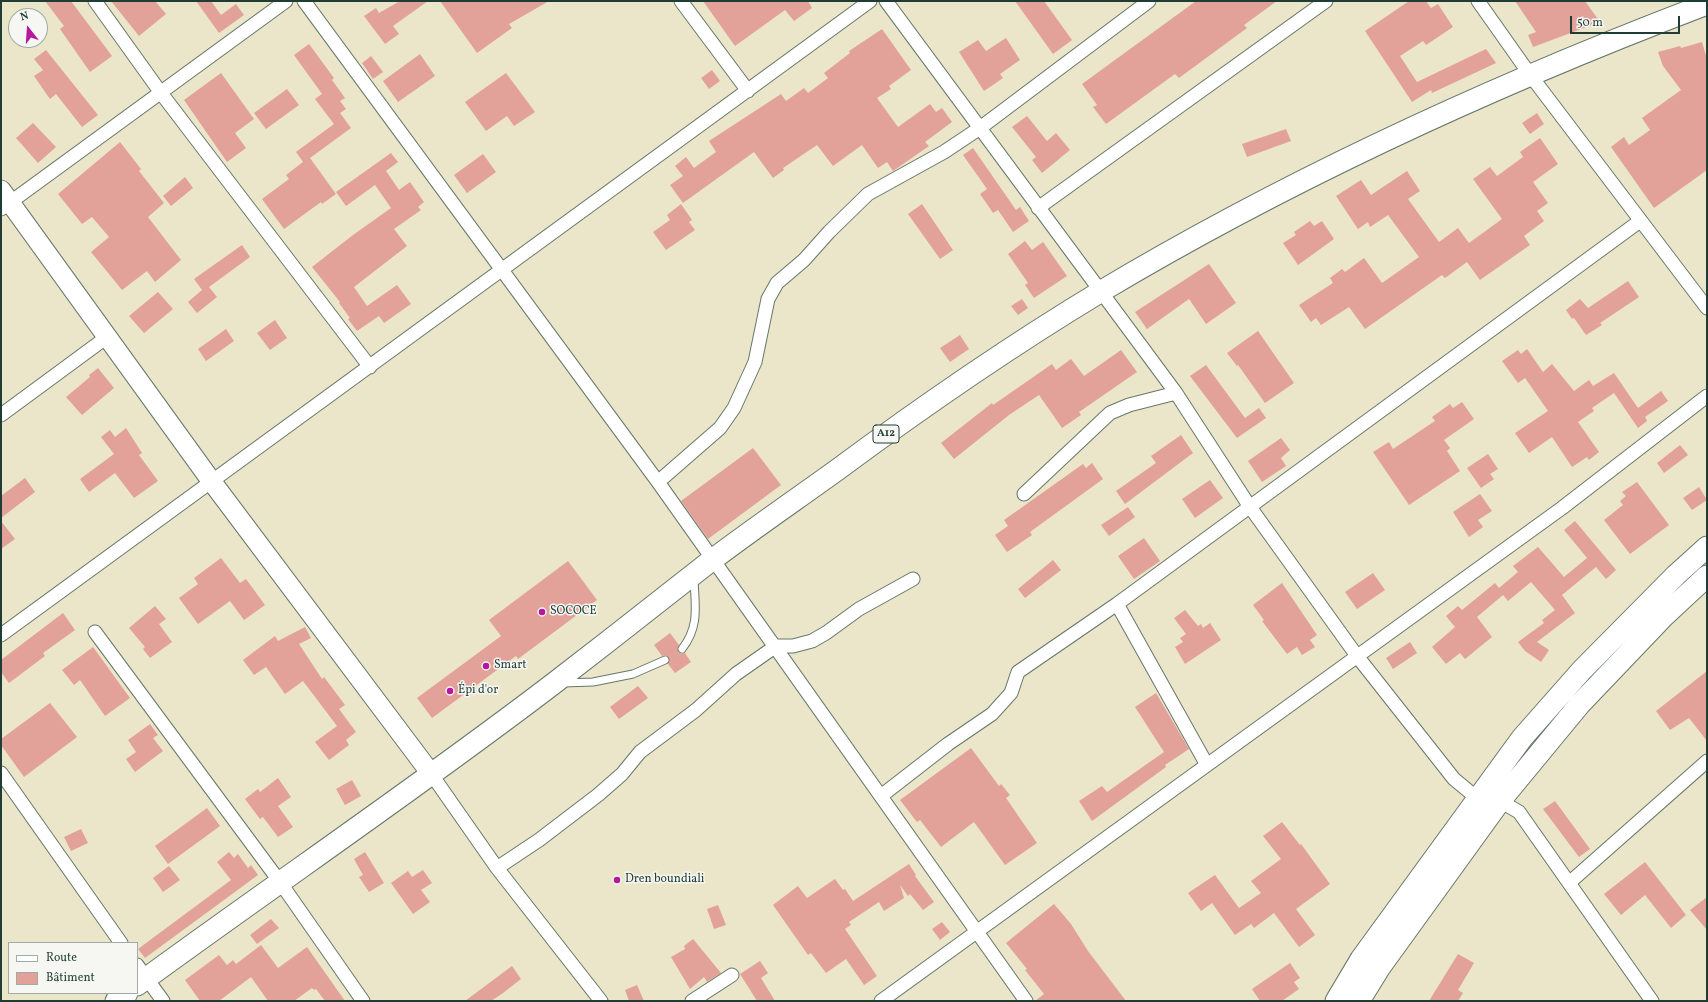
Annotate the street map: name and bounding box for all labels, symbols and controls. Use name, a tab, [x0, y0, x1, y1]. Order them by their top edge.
north arrow	[8, 8, 48, 48]
scale bar	[1572, 8, 1682, 34]
text: N	[19, 9, 31, 25]
text: 50 m	[1577, 15, 1603, 31]
road number: A12	[873, 425, 899, 443]
place label: SOCOCE	[550, 605, 597, 619]
marker: SOCOCE	[537, 607, 547, 617]
place label: Smart	[494, 659, 526, 673]
marker: Smart	[481, 661, 491, 671]
place label: Épi d'or	[458, 684, 498, 698]
marker: Épi d'or	[445, 686, 455, 696]
place label: Dren boundiali	[625, 873, 704, 887]
marker: Dren boundiali	[612, 875, 622, 885]
legend	[8, 942, 138, 994]
text: Route	[46, 950, 77, 966]
text: Bâtiment	[46, 970, 95, 986]

